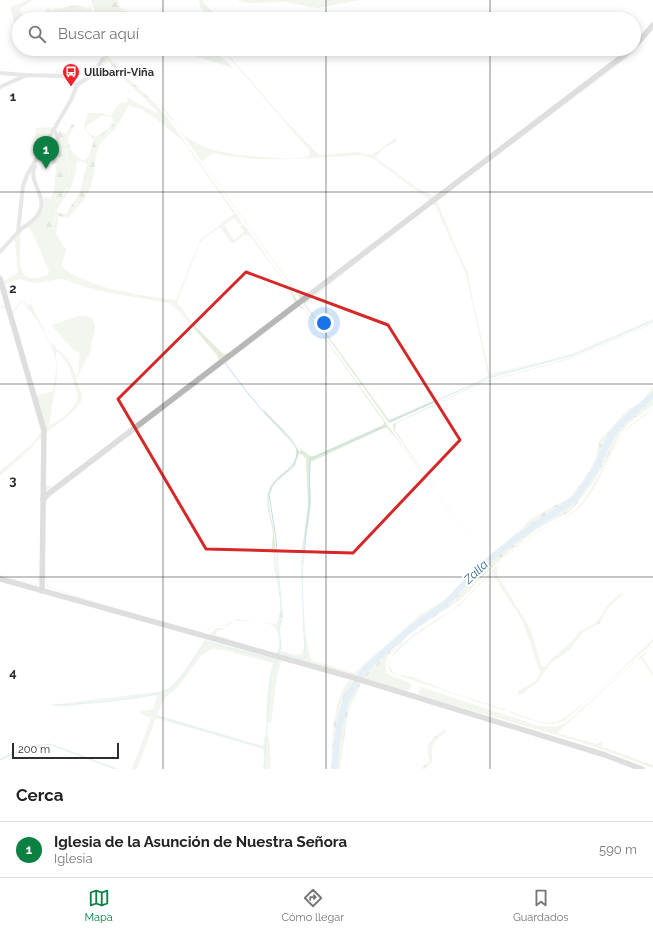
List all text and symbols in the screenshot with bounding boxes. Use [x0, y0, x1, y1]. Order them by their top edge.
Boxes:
search box [12, 12, 641, 56]
icon: search [26, 23, 48, 45]
text: Buscar aquí [58, 25, 139, 43]
bus stop icon: Ullibarri-Viña [61, 62, 81, 87]
place label: Ullibarri-Viña [84, 66, 154, 79]
text: 1 [10, 89, 17, 104]
pin: 1 [33, 136, 59, 169]
text: 2 [9, 281, 17, 296]
your location [314, 313, 334, 333]
text: 3 [9, 473, 17, 488]
water label: Zalla [460, 557, 491, 587]
text: 4 [9, 665, 17, 680]
scale bar [12, 741, 119, 760]
text: 200 m [18, 743, 50, 756]
text: Cerca [16, 785, 64, 805]
text: Iglesia de la Asunción de Nuestra Señora [54, 833, 347, 851]
text: 1 [26, 842, 32, 857]
text: 590 m [599, 842, 637, 857]
text: Iglesia [54, 851, 93, 866]
tab: Mapa [84, 887, 113, 924]
tab: Cómo llegar [282, 887, 344, 924]
tab: Guardados [513, 887, 569, 924]

